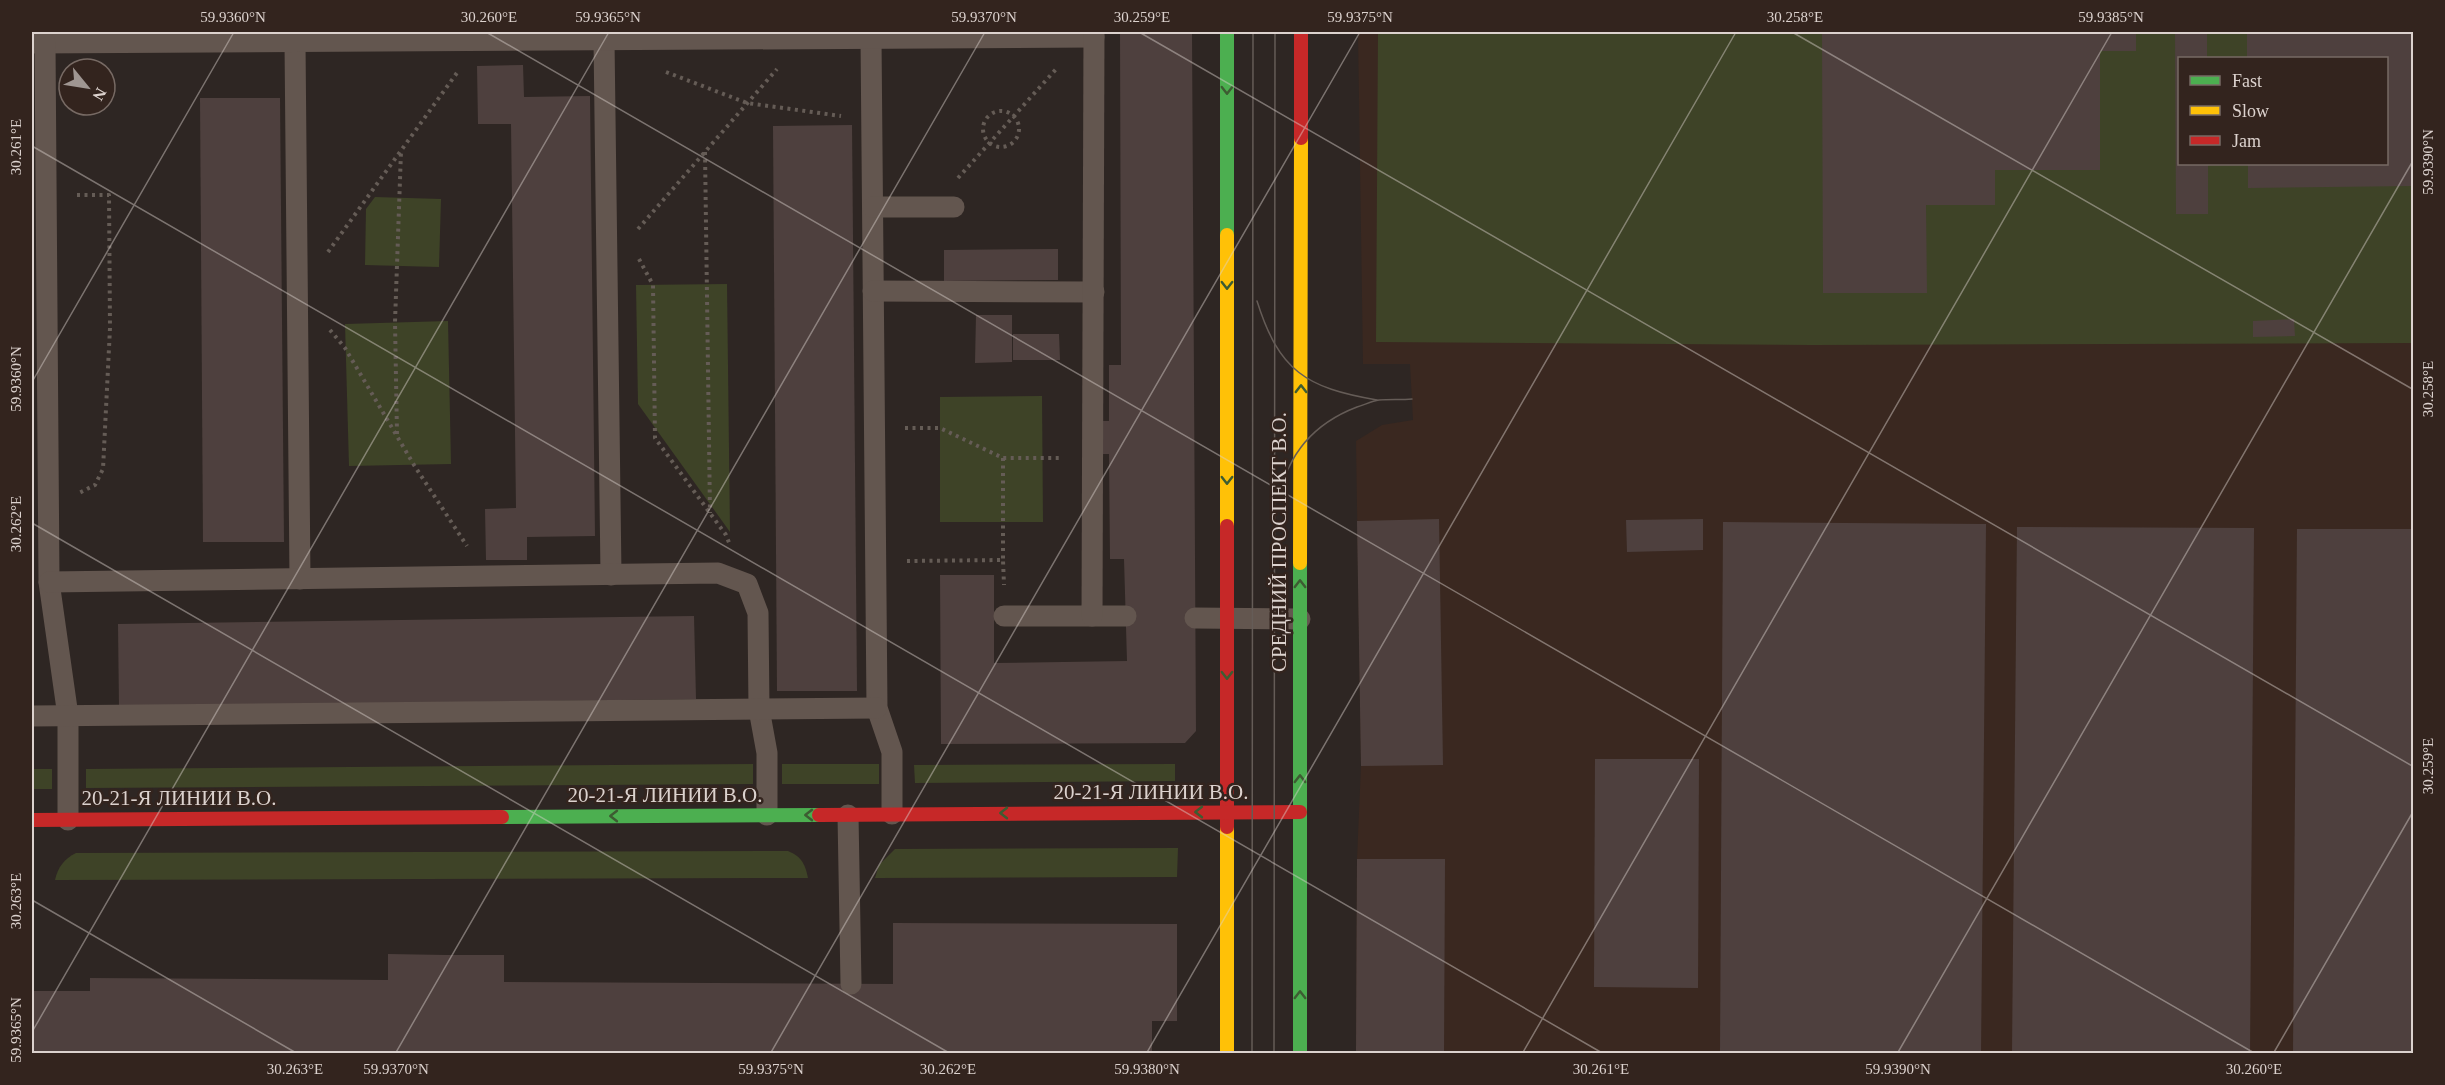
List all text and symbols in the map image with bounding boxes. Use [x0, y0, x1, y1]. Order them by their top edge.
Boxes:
text: 59.9360°N [200, 9, 266, 25]
text: 30.260°E [461, 9, 517, 25]
text: 59.9365°N [575, 9, 641, 25]
text: 59.9370°N [951, 9, 1017, 25]
text: 30.259°E [1114, 9, 1170, 25]
text: 59.9375°N [1327, 9, 1393, 25]
text: 30.258°E [1767, 9, 1823, 25]
text: 59.9385°N [2078, 9, 2144, 25]
north arrow [57, 57, 117, 117]
legend [2178, 57, 2388, 165]
text: Fast [2232, 71, 2262, 91]
text: N [89, 85, 110, 104]
one-way arrow [1221, 85, 1233, 94]
text: Slow [2232, 101, 2269, 121]
text: 30.261°E [8, 119, 24, 175]
text: 59.9390°N [2420, 129, 2436, 195]
text: Jam [2232, 131, 2261, 151]
one-way arrow [1221, 280, 1233, 289]
text: 59.9360°N [8, 346, 24, 412]
text: 30.258°E [2420, 361, 2436, 417]
one-way arrow [1295, 385, 1307, 394]
street label: СРЕДНИЙ ПРОСПЕКТ В.О. [1267, 412, 1291, 672]
one-way arrow [1221, 475, 1233, 484]
text: 30.262°E [8, 496, 24, 552]
one-way arrow [1294, 580, 1306, 589]
one-way arrow [1221, 670, 1233, 679]
text: 30.259°E [2420, 738, 2436, 794]
one-way arrow [1294, 775, 1306, 784]
street label: 20-21-Я ЛИНИИ В.О. [1053, 780, 1249, 804]
street label: 20-21-Я ЛИНИИ В.О. [567, 783, 763, 807]
street label: 20-21-Я ЛИНИИ В.О. [81, 786, 277, 810]
one-way arrow [1195, 806, 1204, 818]
one-way arrow [1000, 807, 1009, 819]
one-way arrow [805, 809, 814, 821]
one-way arrow [610, 810, 619, 822]
text: 30.263°E [8, 873, 24, 929]
one-way arrow [1294, 991, 1306, 1000]
text: 59.9365°N [8, 997, 24, 1063]
text: 30.263°E [267, 1061, 323, 1077]
text: 59.9370°N [363, 1061, 429, 1077]
text: 59.9375°N [738, 1061, 804, 1077]
text: 30.262°E [920, 1061, 976, 1077]
text: 59.9380°N [1114, 1061, 1180, 1077]
text: 30.261°E [1573, 1061, 1629, 1077]
text: 59.9390°N [1865, 1061, 1931, 1077]
text: 30.260°E [2226, 1061, 2282, 1077]

